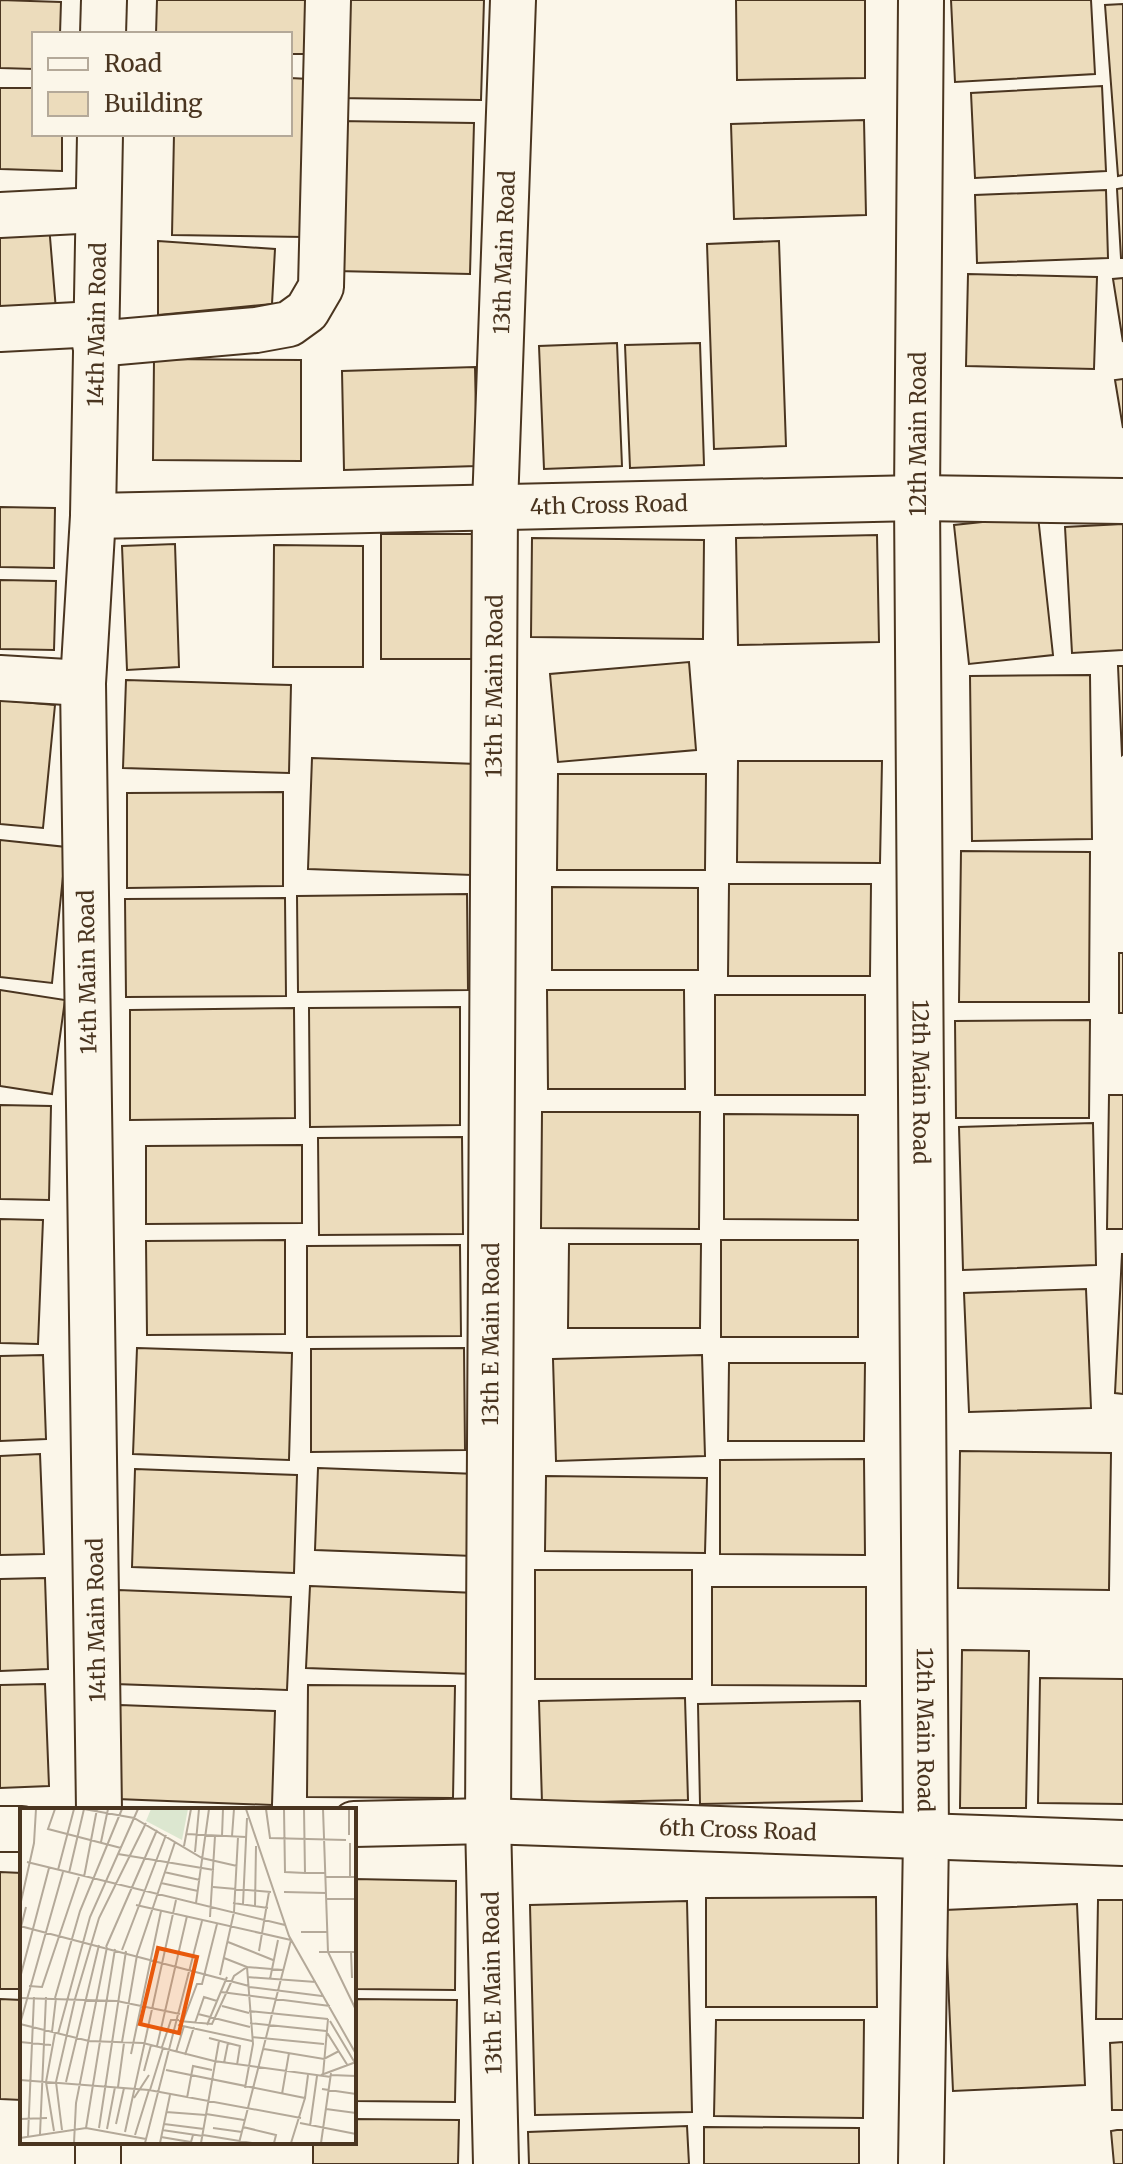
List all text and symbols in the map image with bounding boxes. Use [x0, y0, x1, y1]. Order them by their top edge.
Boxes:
legend [32, 32, 292, 136]
text: Road [104, 48, 162, 79]
text: Building [104, 88, 203, 119]
street label: 13th Main Road [487, 170, 521, 335]
street label: 14th Main Road [81, 242, 112, 407]
street label: 12th Main Road [904, 352, 932, 516]
street label: 4th Cross Road [530, 489, 688, 520]
street label: 13th E Main Road [480, 594, 509, 778]
street label: 14th Main Road [72, 890, 102, 1054]
street label: 12th Main Road [906, 999, 935, 1164]
street label: 13th E Main Road [476, 1242, 505, 1426]
street label: 14th Main Road [81, 1538, 111, 1702]
street label: 12th Main Road [911, 1647, 940, 1812]
inset map [20, 1808, 356, 2144]
street label: 6th Cross Road [658, 1813, 817, 1846]
street label: 13th E Main Road [476, 1891, 508, 2075]

